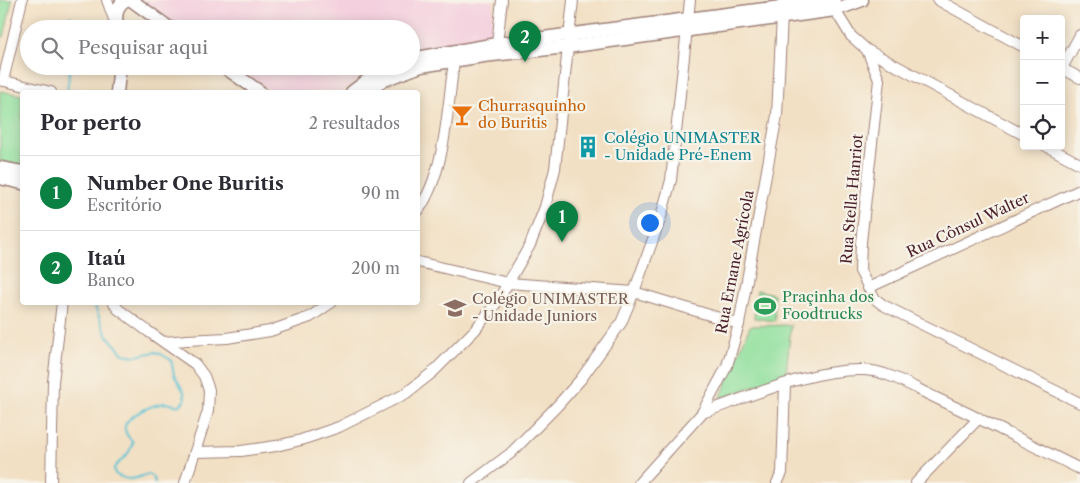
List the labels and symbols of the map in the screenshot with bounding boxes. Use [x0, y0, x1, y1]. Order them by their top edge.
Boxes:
pin: 2 [509, 21, 541, 62]
place label: Churrasquinho do Buritis [478, 96, 586, 132]
bar icon: Churrasquinho do Buritis [449, 102, 475, 128]
place label: Colégio UNIMASTER - Unidade Pré-Enem [604, 128, 762, 164]
street label: Rua Stella Hanriot [836, 132, 867, 265]
building icon: Colégio UNIMASTER - Unidade Pré-Enem [575, 134, 601, 160]
street label: Rua Cônsul Walter [903, 187, 1033, 261]
street label: Rua Ernane Agrícola [711, 188, 758, 336]
pin: 1 [546, 201, 578, 242]
your location [637, 210, 663, 236]
place label: Praçinha dos Foodtrucks [782, 287, 874, 323]
place label: Colégio UNIMASTER - Unidade Juniors [472, 289, 630, 325]
sports icon: Praçinha dos Foodtrucks [752, 293, 778, 319]
school or university icon: Colégio UNIMASTER - Unidade Juniors [442, 295, 468, 321]

